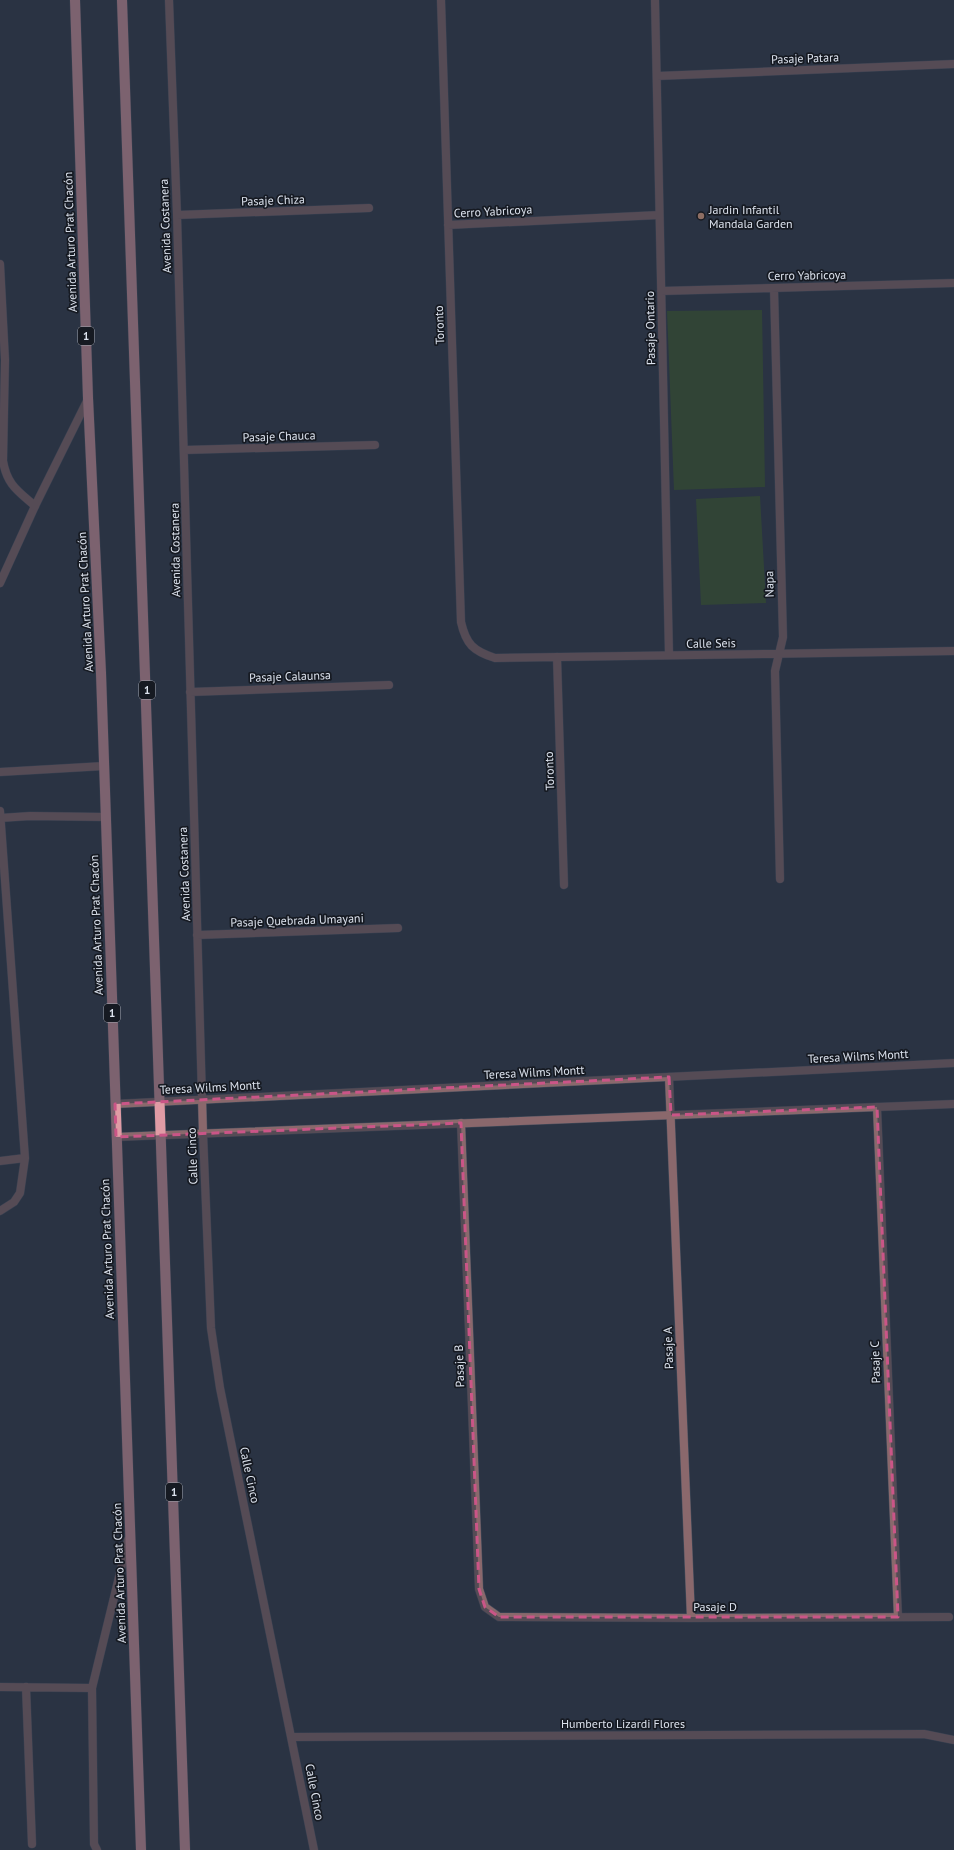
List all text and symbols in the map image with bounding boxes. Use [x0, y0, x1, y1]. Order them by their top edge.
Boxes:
street label: Pasaje Patara [771, 49, 839, 67]
street label: Avenida Arturo Prat Chacón [60, 172, 80, 312]
street label: Avenida Costanera [156, 179, 174, 273]
street label: Pasaje Chiza [241, 191, 305, 209]
street label: Cerro Yabricoya [453, 201, 533, 221]
place label: Jardin Infantil Mandala Garden [708, 202, 793, 231]
marker: Jardin Infantil Mandala Garden [696, 211, 706, 221]
street label: Cerro Yabricoya [768, 267, 846, 283]
street label: Pasaje Ontario [642, 291, 658, 365]
street label: Toronto [431, 305, 447, 345]
road number: 1 [78, 327, 94, 345]
street label: Pasaje Chauca [242, 427, 316, 445]
street label: Avenida Costanera [167, 503, 183, 597]
street label: Avenida Arturo Prat Chacón [74, 532, 96, 672]
street label: Napa [761, 571, 777, 597]
street label: Calle Seis [686, 635, 736, 651]
street label: Pasaje Calaunsa [249, 667, 331, 685]
road number: 1 [139, 681, 155, 699]
street label: Toronto [541, 751, 557, 791]
street label: Avenida Costanera [175, 827, 193, 921]
street label: Avenida Arturo Prat Chacón [86, 855, 106, 995]
street label: Pasaje Quebrada Umayani [230, 910, 364, 930]
road number: 1 [104, 1004, 120, 1022]
street label: Teresa Wilms Montt [807, 1046, 909, 1066]
street label: Teresa Wilms Montt [483, 1062, 585, 1082]
street label: Teresa Wilms Montt [159, 1077, 261, 1097]
street label: Calle Cinco [184, 1127, 200, 1185]
street label: Avenida Arturo Prat Chacón [97, 1179, 117, 1319]
street label: Pasaje A [660, 1327, 676, 1369]
street label: Pasaje C [867, 1340, 883, 1384]
street label: Pasaje B [451, 1344, 467, 1388]
street label: Calle Cinco [237, 1446, 263, 1504]
road number: 1 [166, 1483, 182, 1501]
street label: Avenida Arturo Prat Chacón [109, 1503, 129, 1643]
street label: Pasaje D [693, 1599, 737, 1614]
street label: Humberto Lizardi Flores [561, 1716, 685, 1731]
street label: Calle Cinco [302, 1763, 328, 1821]

